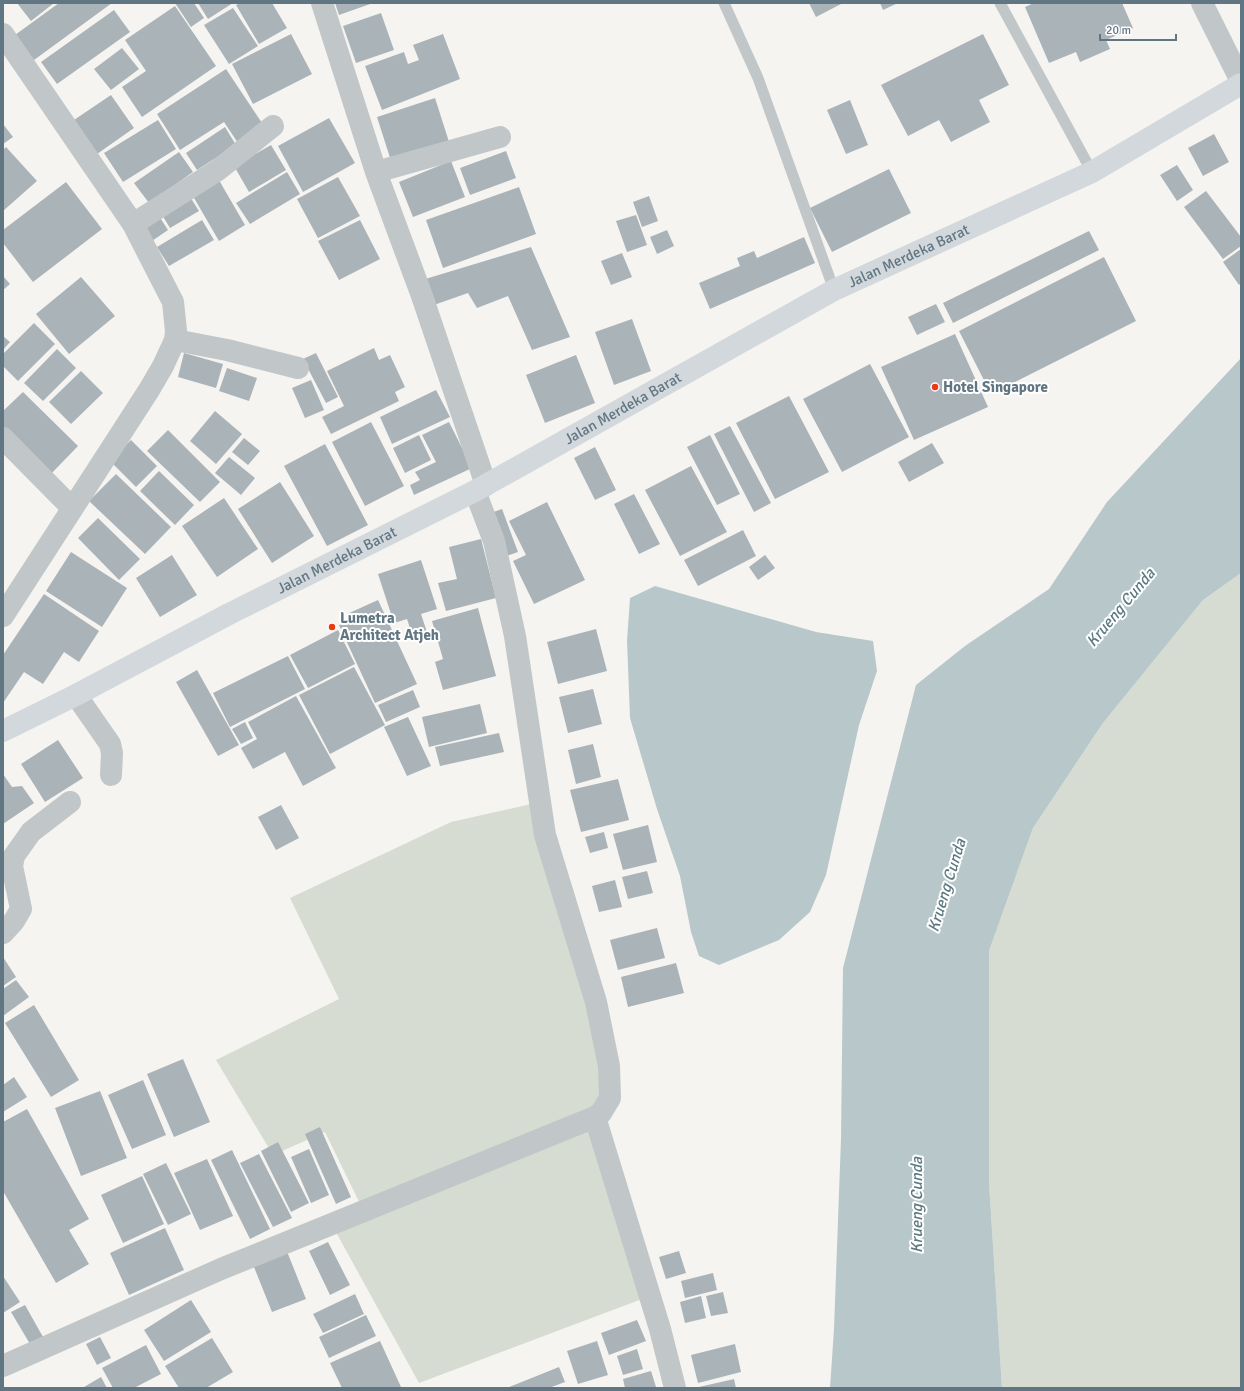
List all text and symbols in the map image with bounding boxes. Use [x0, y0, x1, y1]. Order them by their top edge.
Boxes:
scale bar [1100, 16, 1176, 42]
text: 20 m [1106, 23, 1131, 38]
street label: Jalan Merdeka Barat [845, 220, 972, 291]
street label: Jalan Merdeka Barat [561, 368, 685, 448]
place label: Hotel Singapore [943, 378, 1048, 396]
marker: Hotel Singapore [930, 382, 940, 392]
street label: Jalan Merdeka Barat [274, 523, 399, 598]
water label: Krueng Cunda [1082, 564, 1160, 651]
place label: Lumetra Architect Atjeh [340, 609, 439, 644]
marker: Lumetra Architect Atjeh [327, 622, 337, 632]
water label: Krueng Cunda [923, 835, 971, 934]
water label: Krueng Cunda [907, 1156, 927, 1253]

